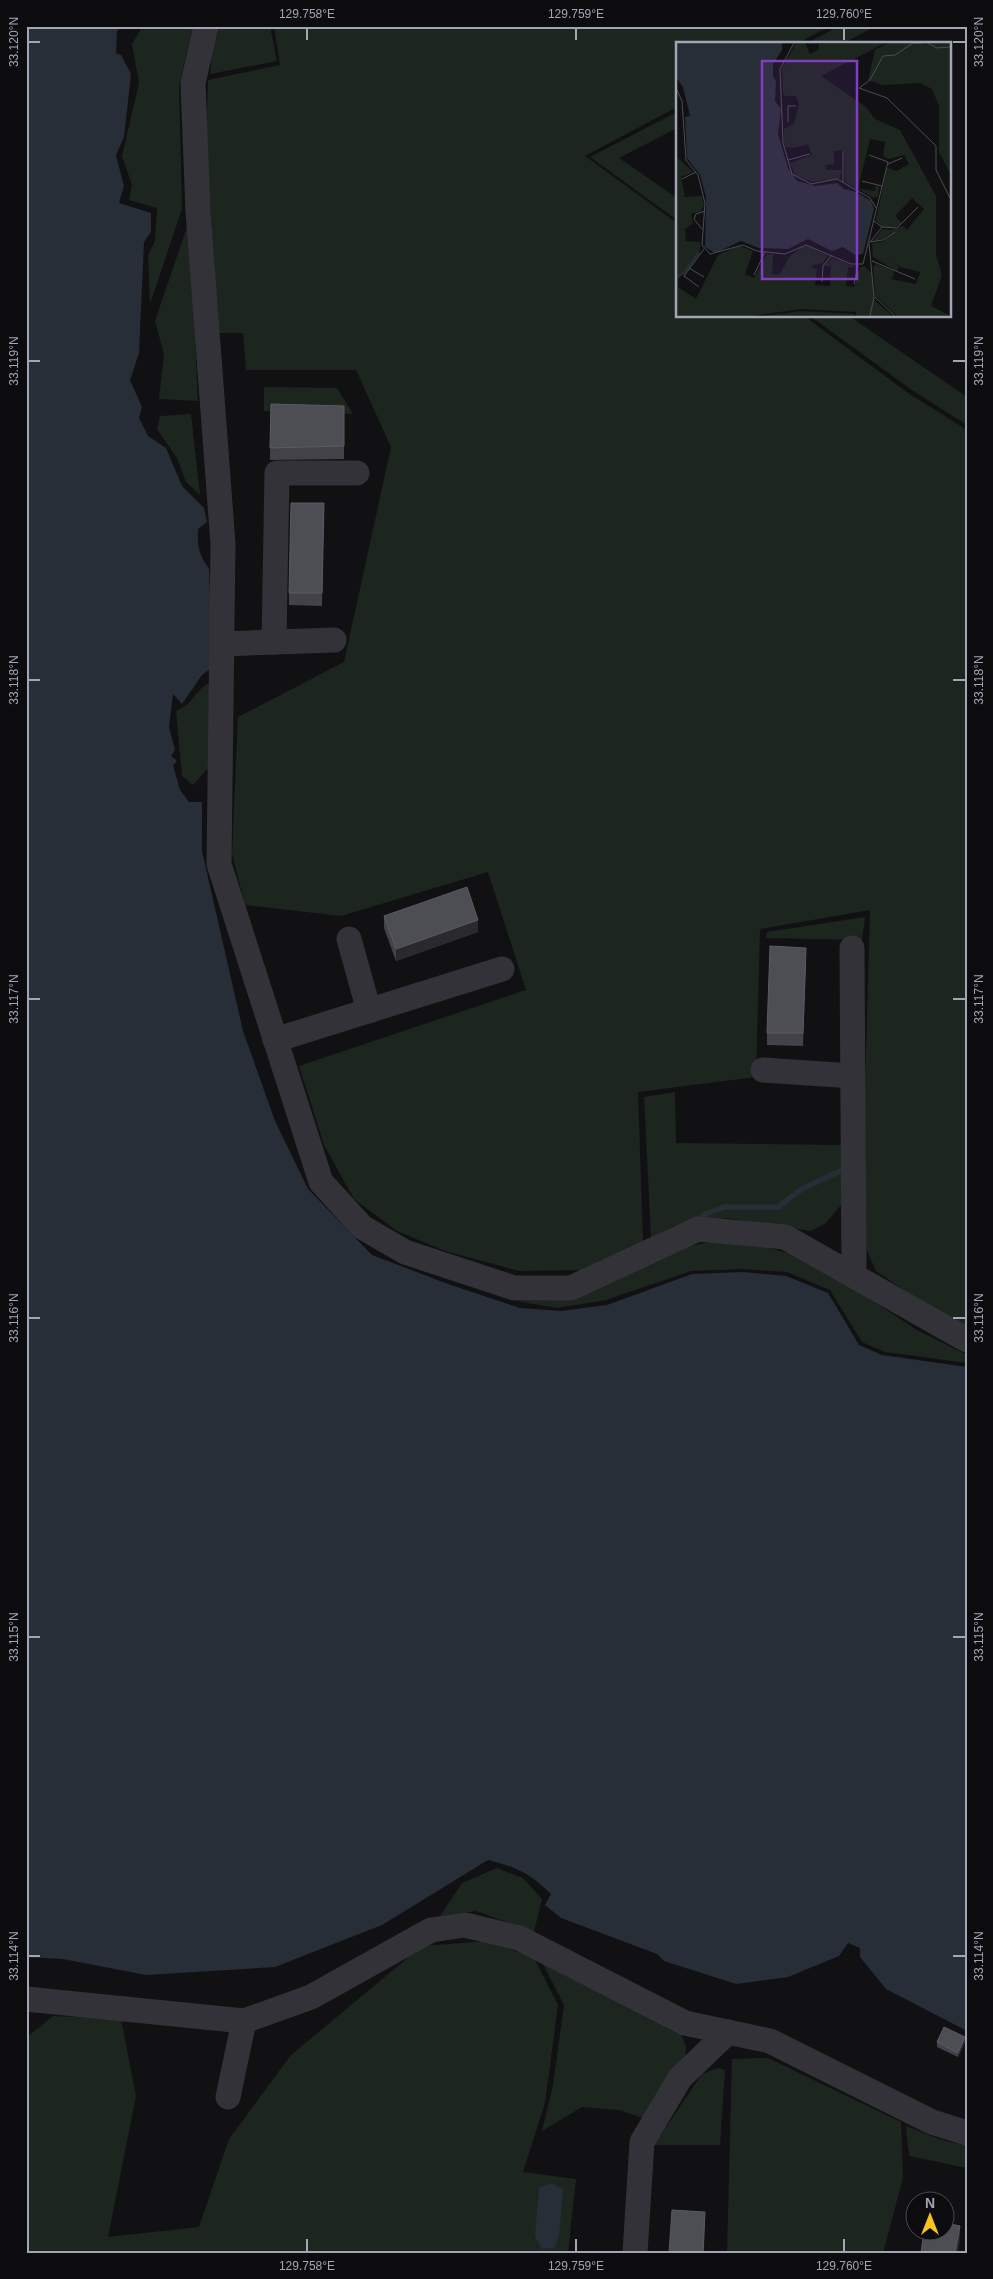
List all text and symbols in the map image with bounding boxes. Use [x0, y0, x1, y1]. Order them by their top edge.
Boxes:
text: 129.758°E [279, 7, 335, 21]
text: 129.759°E [548, 7, 604, 21]
text: 129.760°E [816, 7, 872, 21]
text: 33.120°N [7, 17, 21, 67]
text: 33.120°N [972, 17, 986, 67]
inset map [676, 42, 950, 318]
text: 33.119°N [7, 336, 21, 386]
text: 33.119°N [972, 336, 986, 386]
text: 33.118°N [7, 655, 21, 705]
text: 33.118°N [972, 655, 986, 705]
text: 33.117°N [7, 974, 21, 1024]
text: 33.117°N [972, 974, 986, 1024]
text: 33.116°N [7, 1293, 21, 1343]
text: 33.116°N [972, 1293, 986, 1343]
text: 33.115°N [7, 1612, 21, 1662]
text: 33.115°N [972, 1612, 986, 1662]
text: 33.114°N [7, 1931, 21, 1981]
text: 33.114°N [972, 1931, 986, 1981]
north arrow [906, 2192, 956, 2242]
text: N [925, 2195, 935, 2211]
text: 129.758°E [279, 2259, 335, 2273]
text: 129.759°E [548, 2259, 604, 2273]
text: 129.760°E [816, 2259, 872, 2273]

